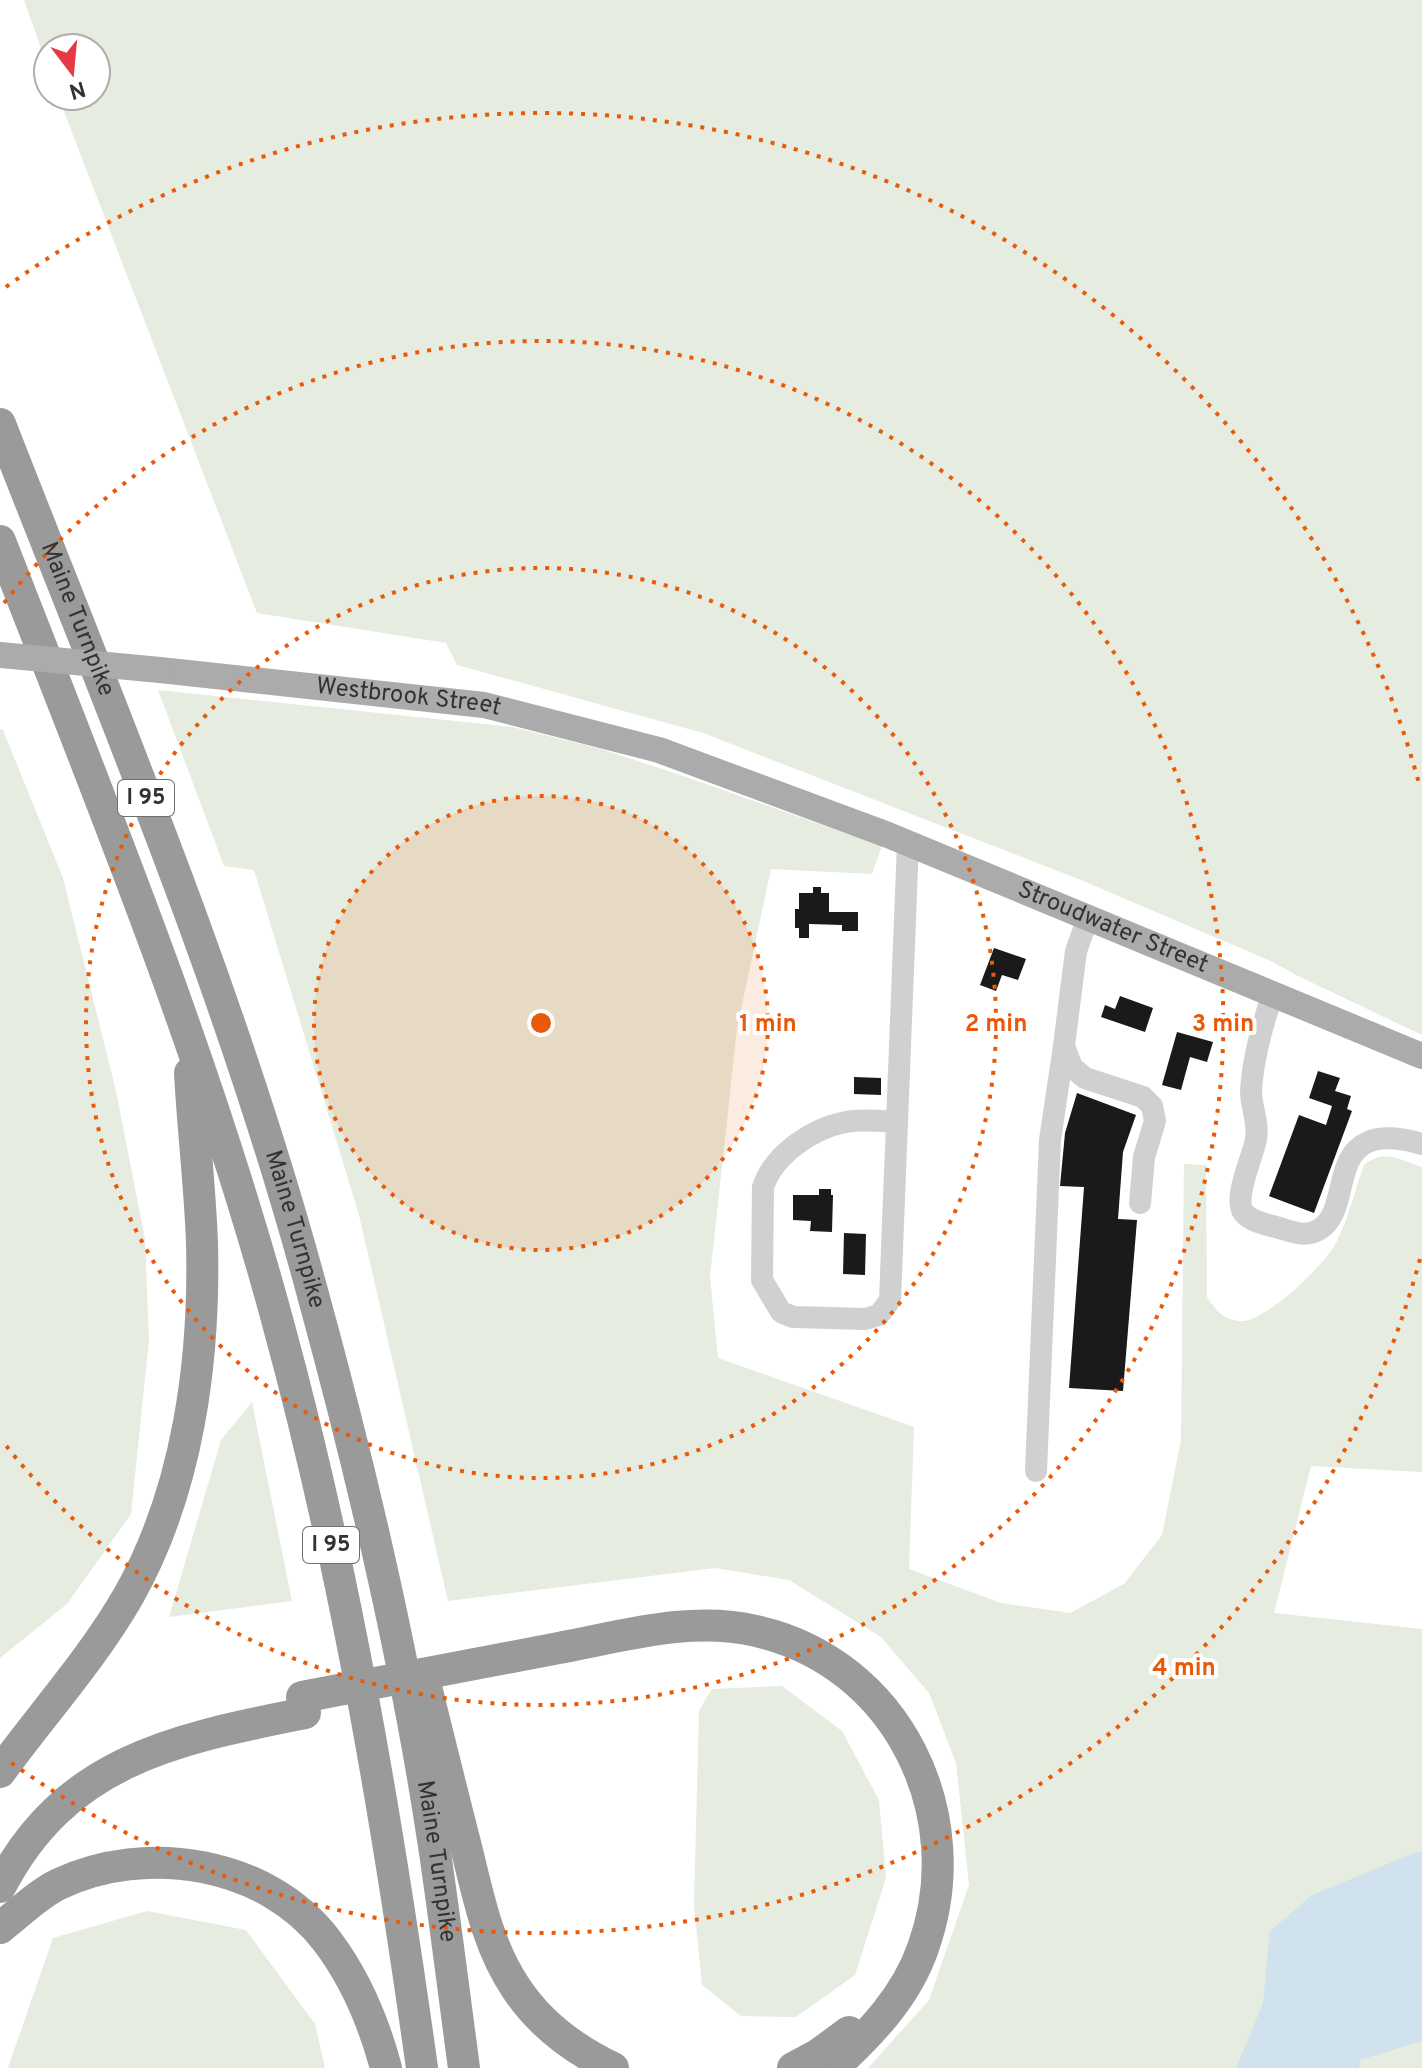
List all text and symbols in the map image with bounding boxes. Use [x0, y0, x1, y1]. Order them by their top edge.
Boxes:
north arrow [32, 32, 112, 112]
text: N [66, 74, 88, 104]
street label: Maine Turnpike [33, 538, 121, 701]
street label: Westbrook Street [315, 672, 504, 724]
road number: I 95 [118, 780, 174, 816]
street label: Stroudwater Street [1013, 875, 1212, 981]
centre of rings [527, 1009, 555, 1037]
text: 1 min [739, 1010, 797, 1040]
text: 2 min [965, 1010, 1027, 1040]
text: 3 min [1192, 1010, 1254, 1040]
street label: Maine Turnpike [257, 1147, 331, 1312]
road number: I 95 [303, 1527, 359, 1563]
text: 4 min [1152, 1654, 1216, 1684]
street label: Maine Turnpike [409, 1778, 462, 1944]

